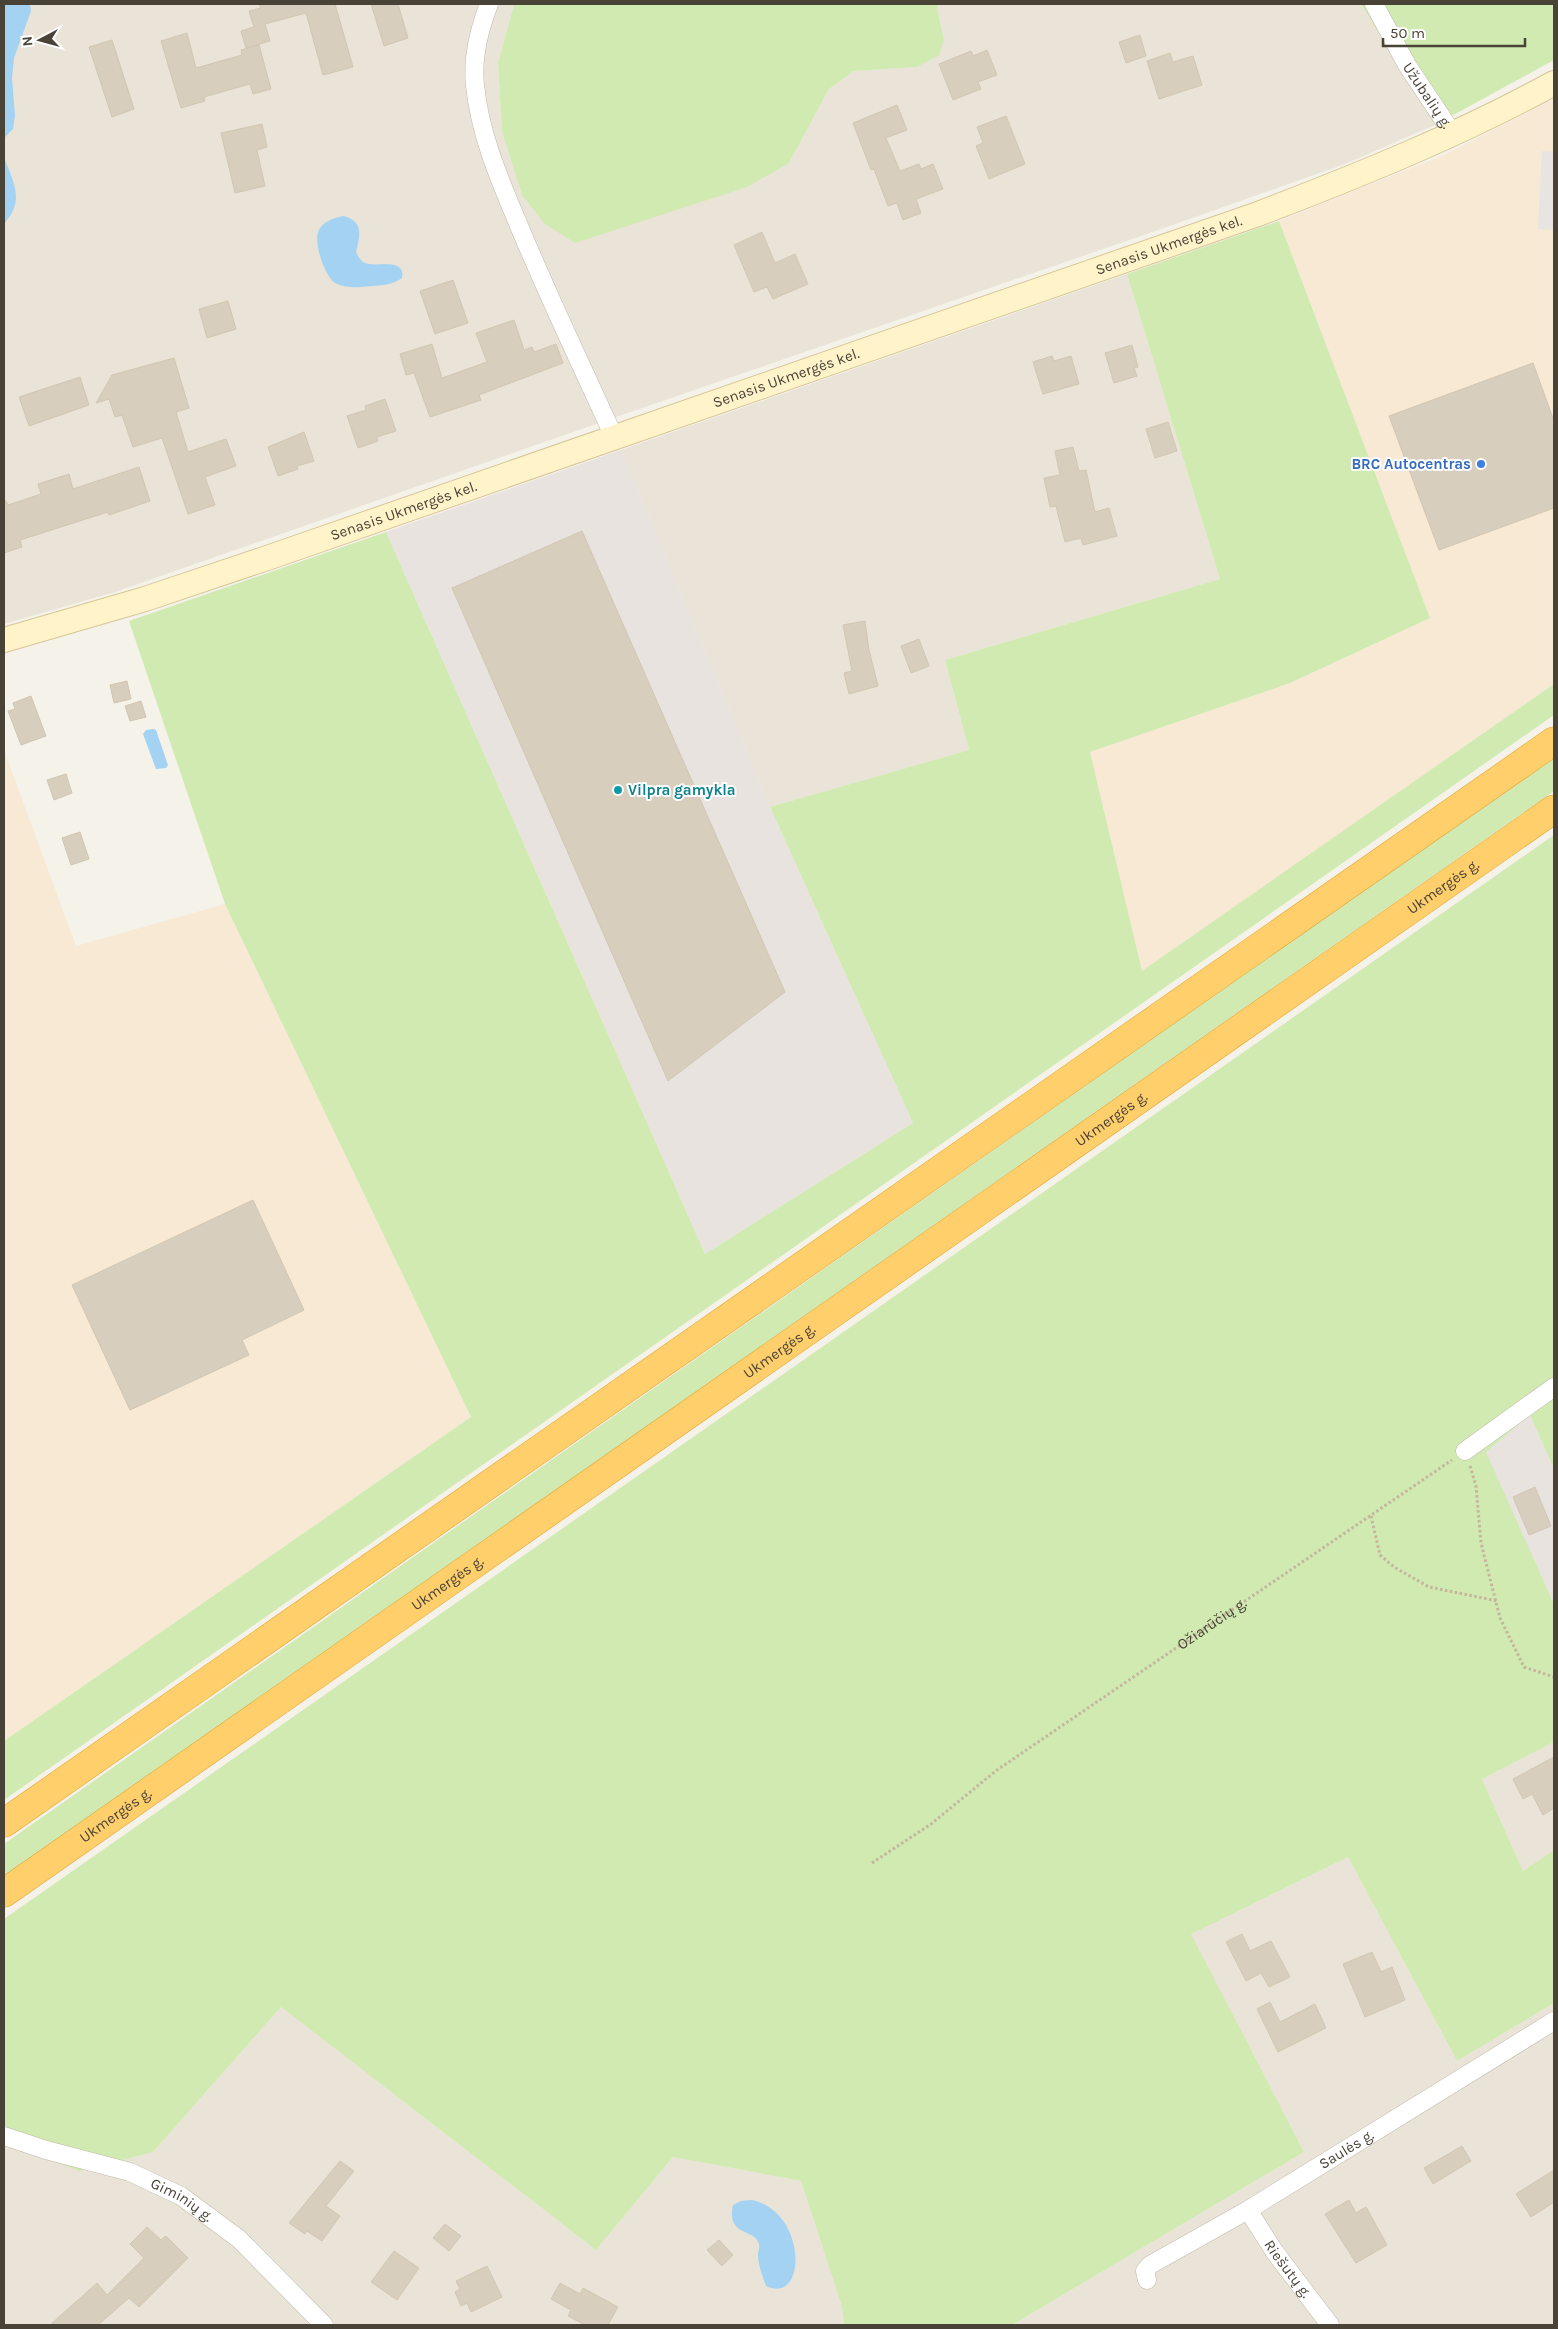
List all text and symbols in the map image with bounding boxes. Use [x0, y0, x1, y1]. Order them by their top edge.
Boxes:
north arrow [15, 15, 65, 65]
scale bar [1383, 15, 1526, 47]
text: 50 m [1390, 24, 1425, 42]
text: N [19, 35, 37, 47]
street label: Užubalių g. [1399, 59, 1456, 132]
street label: Senasis Ukmergės kel. [1093, 211, 1245, 279]
street label: Senasis Ukmergės kel. [710, 344, 862, 412]
place label: BRC Autocentras [1351, 455, 1471, 473]
marker: BRC Autocentras [1475, 458, 1487, 470]
street label: Senasis Ukmergės kel. [328, 477, 479, 544]
place label: Vilpra gamykla [628, 781, 736, 799]
marker: Vilpra gamykla [612, 784, 624, 796]
street label: Ukmergės g. [1403, 855, 1483, 918]
street label: Ukmergės g. [1072, 1087, 1151, 1150]
street label: Ukmergės g. [740, 1319, 819, 1382]
street label: Ukmergės g. [408, 1551, 487, 1614]
street label: Ožiarūčių g. [1174, 1593, 1250, 1654]
street label: Ukmergės g. [76, 1783, 155, 1846]
street label: Saulės g. [1316, 2125, 1377, 2173]
street label: Giminių g. [148, 2174, 217, 2226]
street label: Riešutų g. [1260, 2237, 1315, 2302]

